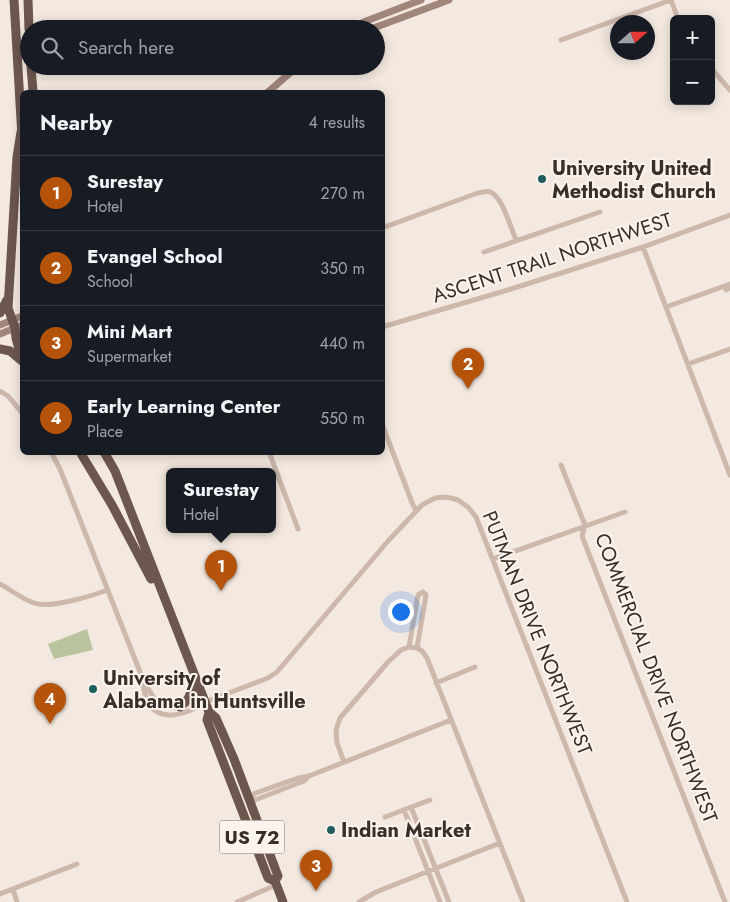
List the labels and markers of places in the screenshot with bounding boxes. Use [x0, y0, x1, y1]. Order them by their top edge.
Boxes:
place label: University United Methodist Church [552, 154, 716, 206]
marker: University United Methodist Church [536, 173, 548, 185]
pin: 2 [452, 348, 484, 389]
pin: 1 [205, 550, 237, 591]
place label: University of Alabama in Huntsville [102, 664, 306, 716]
pin: 4 [34, 683, 66, 724]
marker: University of Alabama in Huntsville [87, 683, 99, 695]
place label: Indian Market [341, 816, 472, 845]
marker: Indian Market [325, 824, 337, 836]
pin: 3 [300, 850, 332, 891]

